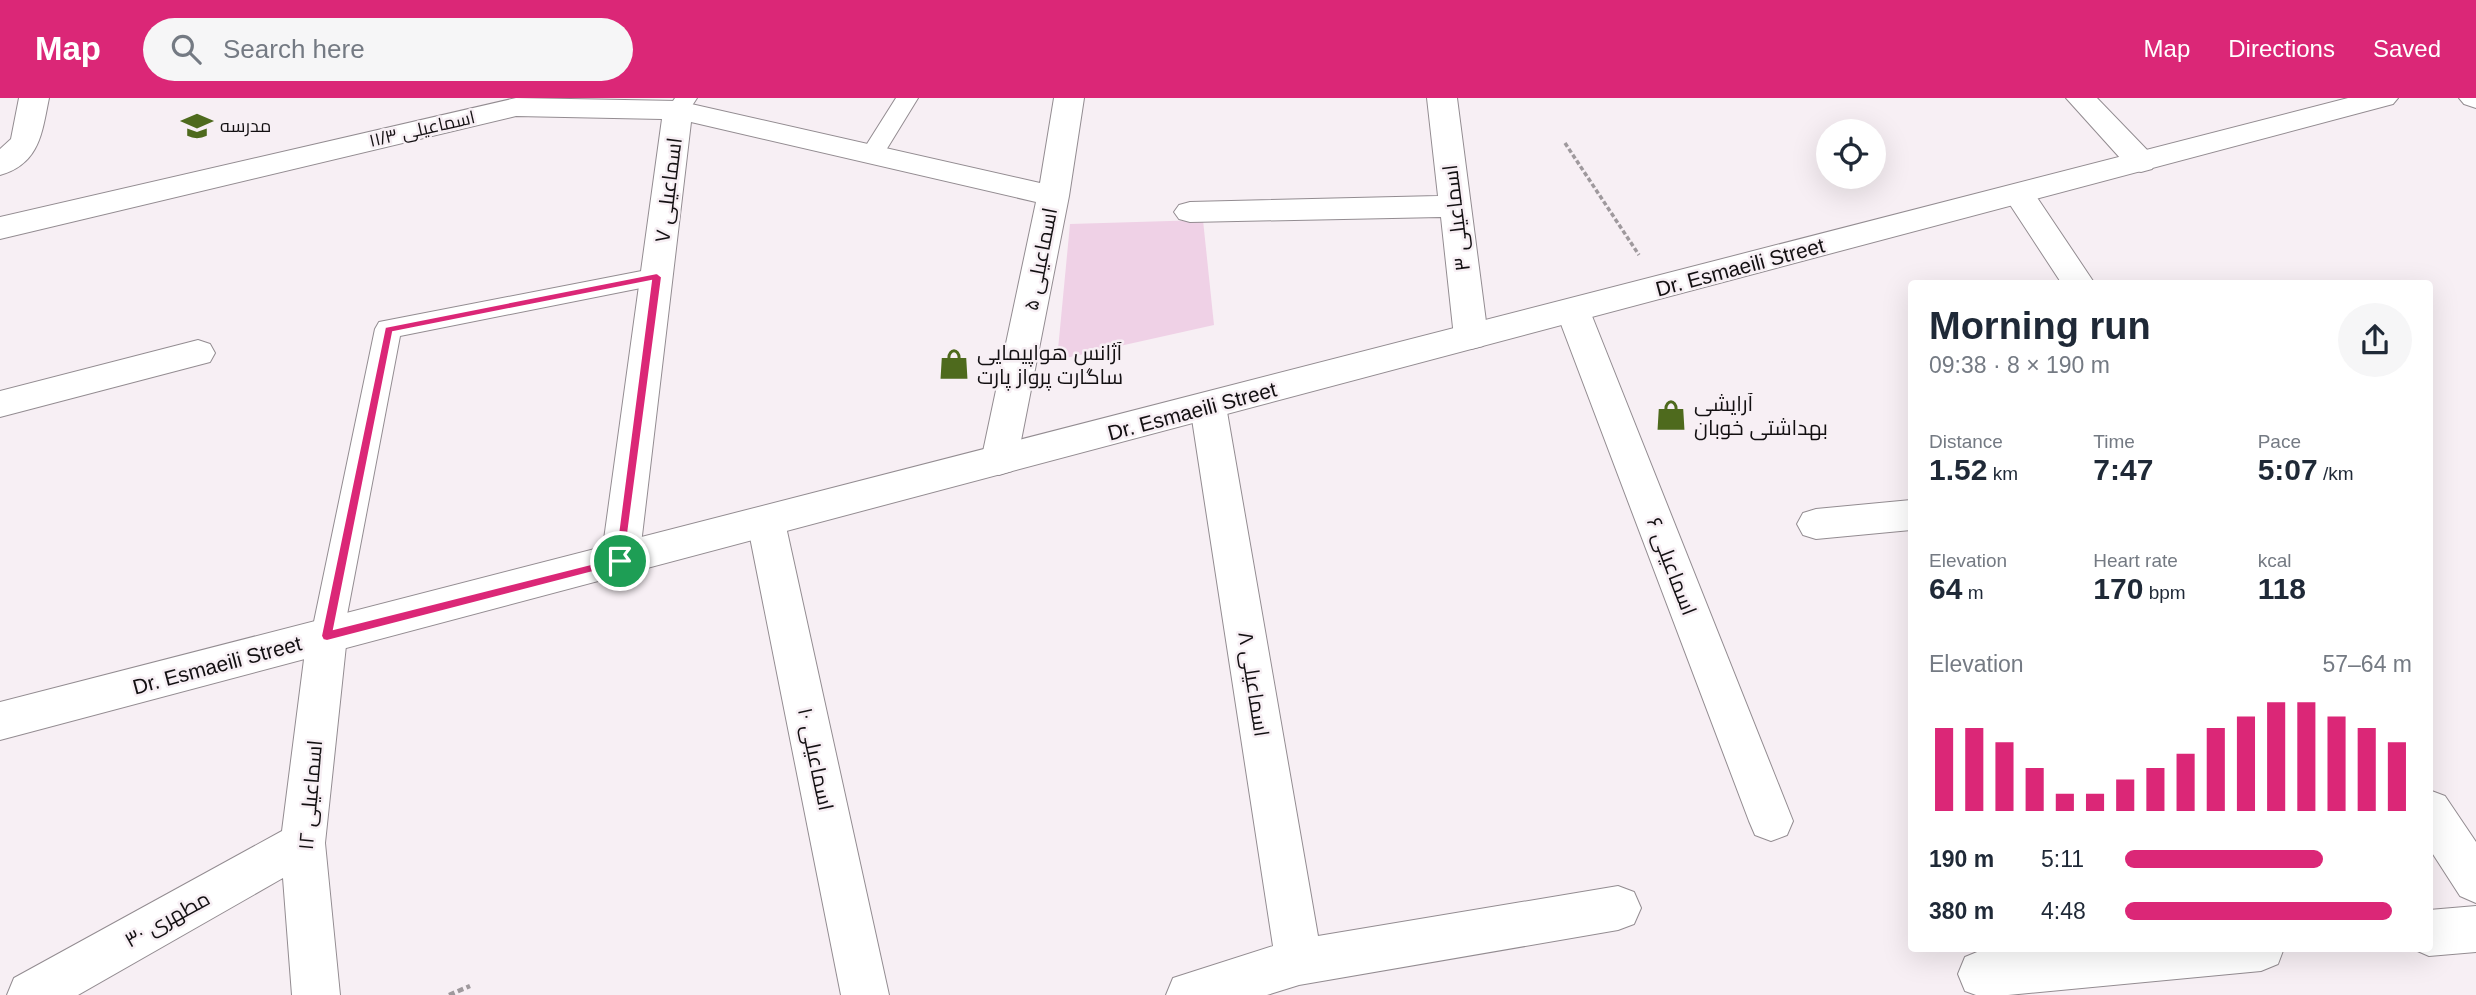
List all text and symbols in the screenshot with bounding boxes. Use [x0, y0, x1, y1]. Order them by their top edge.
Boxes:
search box [143, 18, 633, 81]
text: Map [35, 30, 101, 67]
icon: search [167, 30, 205, 68]
text: Search here [223, 34, 365, 64]
text: Map [2144, 35, 2190, 62]
text: Directions [2228, 35, 2335, 62]
text: Saved [2373, 35, 2441, 62]
street label: اسماعیلی ۱۱/۳ [367, 107, 477, 152]
school or university icon: مدرسه [180, 109, 214, 143]
place label: مدرسه [220, 116, 271, 137]
map controls [1816, 119, 1886, 189]
button: locate [1816, 119, 1886, 189]
street label: اسماعیلی ۷ [650, 136, 688, 244]
street label: اسماعیلی ۳ [1438, 163, 1476, 273]
street label: اسماعیلی ۵ [1019, 206, 1063, 313]
street label: Dr. Esmaeili Street [1653, 233, 1827, 301]
button: share [2338, 303, 2412, 377]
text: Morning run [1929, 305, 2151, 347]
place label: آژانس هواپیمایی ساگارت پرواز پارت [977, 341, 1123, 391]
shop icon: آژانس هواپیمایی ساگارت پرواز پارت [937, 347, 971, 381]
text: 09:38 · 8 × 190 m [1929, 352, 2110, 378]
street label: Dr. Esmaeili Street [1105, 377, 1279, 445]
place label: آرایشی بهداشتی خوبان [1694, 392, 1828, 441]
shop icon: آرایشی بهداشتی خوبان [1654, 398, 1688, 432]
text: Distance [1929, 431, 2003, 452]
text: Time [2093, 431, 2135, 452]
text: Pace [2258, 431, 2301, 452]
text: 1.52 [1929, 453, 1987, 486]
text: 7:47 [2093, 453, 2153, 486]
text: 5:07 [2258, 453, 2318, 486]
text: km [1987, 463, 2018, 484]
text: /km [2318, 463, 2354, 484]
street label: اسماعیلی ۶ [1641, 514, 1701, 619]
pin [590, 531, 650, 591]
icon: arrive [601, 542, 639, 580]
text: Elevation [1929, 550, 2007, 571]
text: Heart rate [2093, 550, 2178, 571]
text: kcal [2258, 550, 2291, 571]
text: 64 [1929, 572, 1962, 605]
text: 170 [2093, 572, 2143, 605]
text: 118 [2258, 572, 2306, 605]
text: m [1962, 582, 1983, 603]
text: bpm [2143, 582, 2186, 603]
street label: اسماعیلی ۸ [1232, 630, 1274, 738]
street label: Dr. Esmaeili Street [130, 631, 304, 699]
text: Elevation [1929, 651, 2024, 677]
text: 57–64 m [2322, 651, 2412, 677]
street label: اسماعیلی ۱۰ [792, 705, 838, 813]
street label: اسماعیلی ۱۲ [294, 739, 328, 851]
text: 190 m [1929, 846, 1994, 872]
text: 5:11 [2041, 846, 2084, 872]
street label: مطهری ۳۰ [121, 886, 214, 953]
text: 380 m [1929, 898, 1994, 924]
text: 4:48 [2041, 898, 2086, 924]

